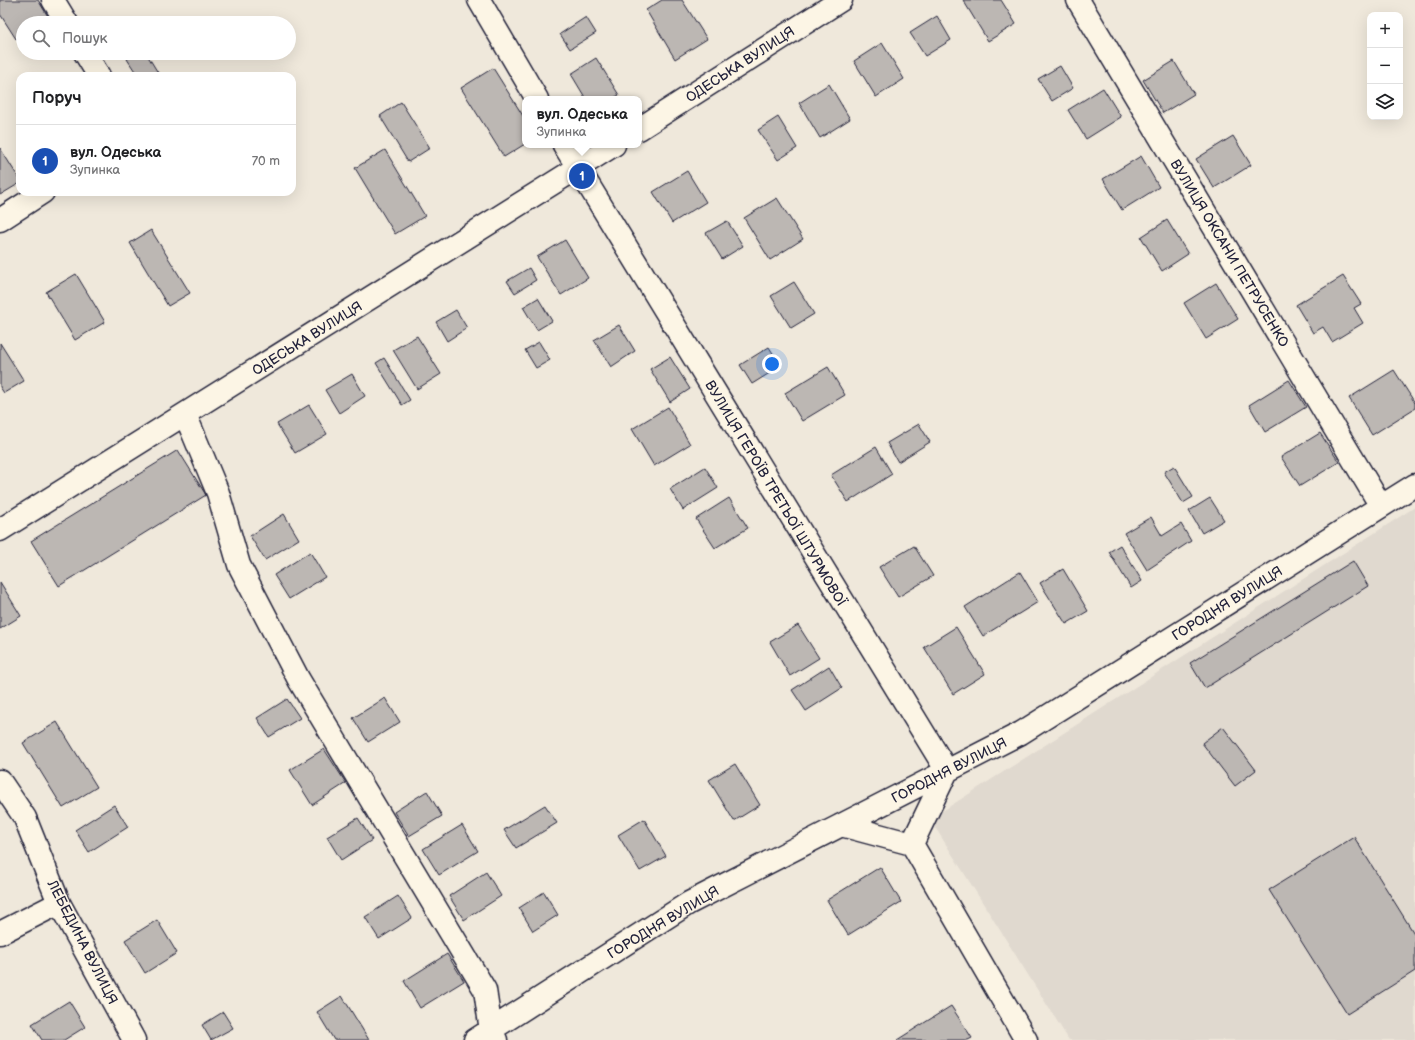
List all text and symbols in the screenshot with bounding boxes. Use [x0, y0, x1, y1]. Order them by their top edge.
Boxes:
map controls [1367, 12, 1403, 120]
button: + [1367, 12, 1403, 48]
search box [16, 16, 296, 60]
street label: ОДЕСЬКА ВУЛИЦЯ [683, 23, 798, 106]
icon: search [30, 27, 52, 49]
text: Пошук [62, 29, 108, 48]
button: − [1367, 48, 1403, 84]
button: layers [1367, 84, 1403, 120]
text: Поруч [32, 88, 82, 108]
popup [522, 96, 642, 148]
text: вул. Одеська [536, 105, 628, 124]
text: Зупинка [536, 124, 587, 140]
text: вул. Одеська [70, 143, 161, 162]
text: 1 [42, 153, 48, 169]
text: 70 m [252, 153, 280, 169]
street label: ВУЛИЦЯ ОКСАНИ ПЕТРУСЕНКО [1167, 156, 1293, 350]
pin: 1 [569, 161, 595, 191]
text: Зупинка [70, 162, 120, 178]
street label: ОДЕСЬКА ВУЛИЦЯ [249, 298, 365, 379]
your location [762, 354, 782, 374]
street label: ВУЛИЦЯ ГЕРОЇВ ТРЕТЬОЇ ШТУРМОВОЇ [701, 377, 850, 610]
street label: ГОРОДНЯ ВУЛИЦЯ [1169, 562, 1286, 644]
street label: ГОРОДНЯ ВУЛИЦЯ [889, 734, 1010, 807]
street label: ЛЕБЕДИНА ВУЛИЦЯ [43, 876, 121, 1007]
street label: ГОРОДНЯ ВУЛИЦЯ [604, 882, 722, 962]

